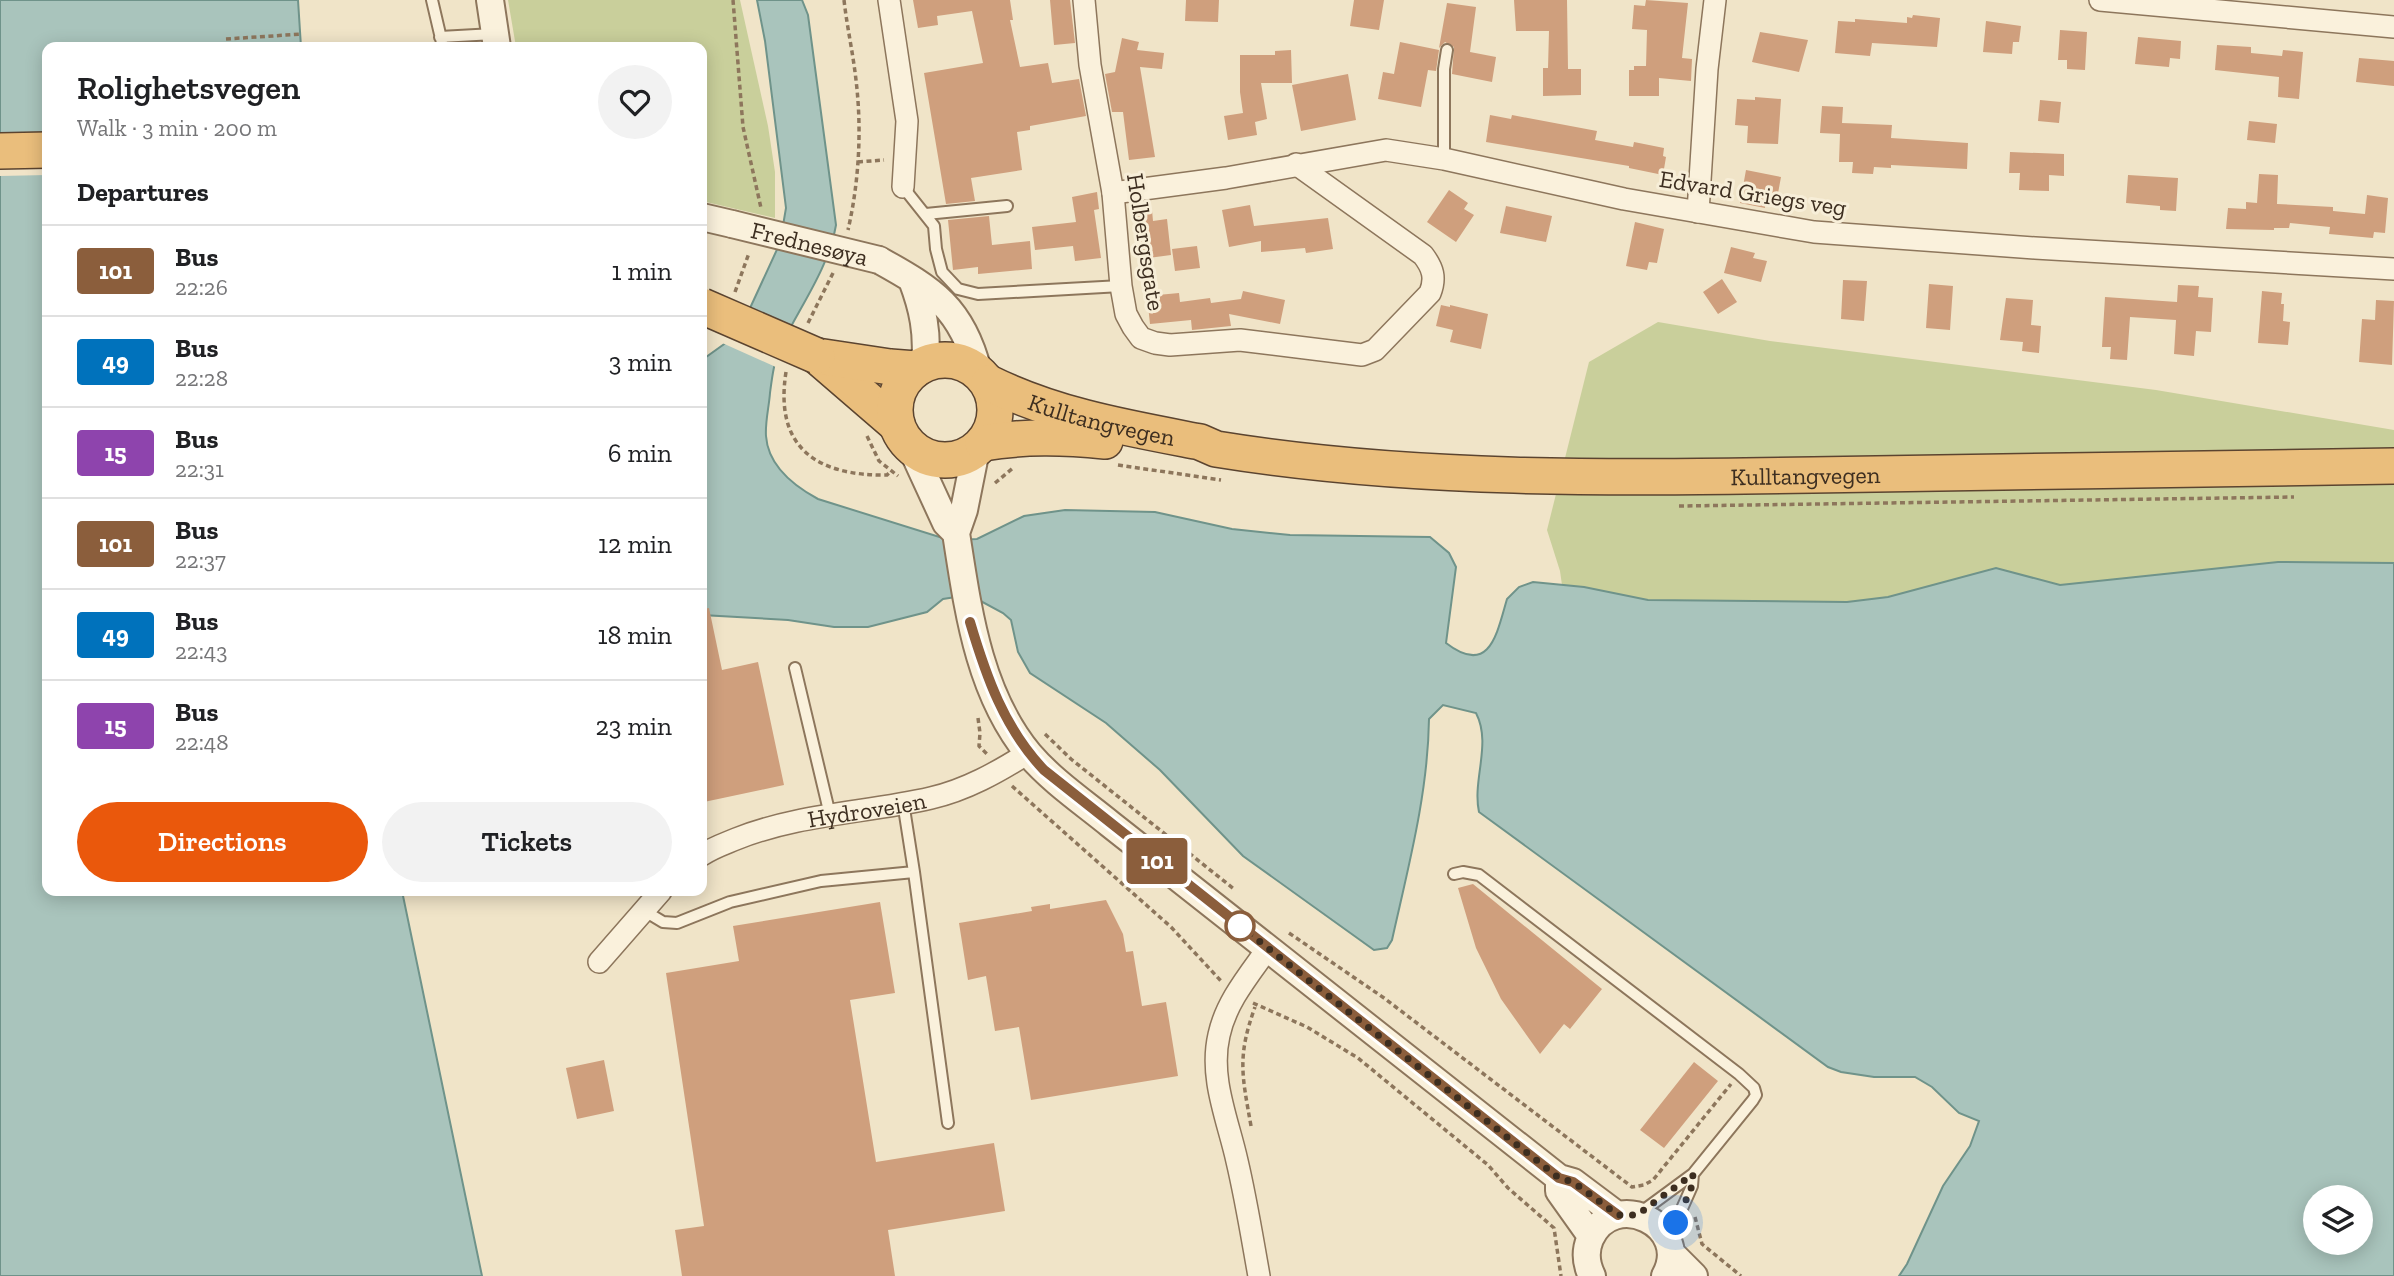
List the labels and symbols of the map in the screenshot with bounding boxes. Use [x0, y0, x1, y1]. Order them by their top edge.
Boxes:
street label: Edvard Griegs veg [1657, 164, 1849, 222]
street label: Holbergsgate [1121, 171, 1171, 313]
street label: Frednesøya [748, 215, 872, 271]
street label: Kulltangvegen [1024, 387, 1178, 451]
street label: Kulltangvegen [1730, 459, 1881, 491]
street label: Hydroveien [805, 785, 929, 833]
line badge: 101 [1117, 838, 1197, 884]
unlabelled marker [1225, 911, 1255, 941]
your location [1658, 1205, 1693, 1240]

